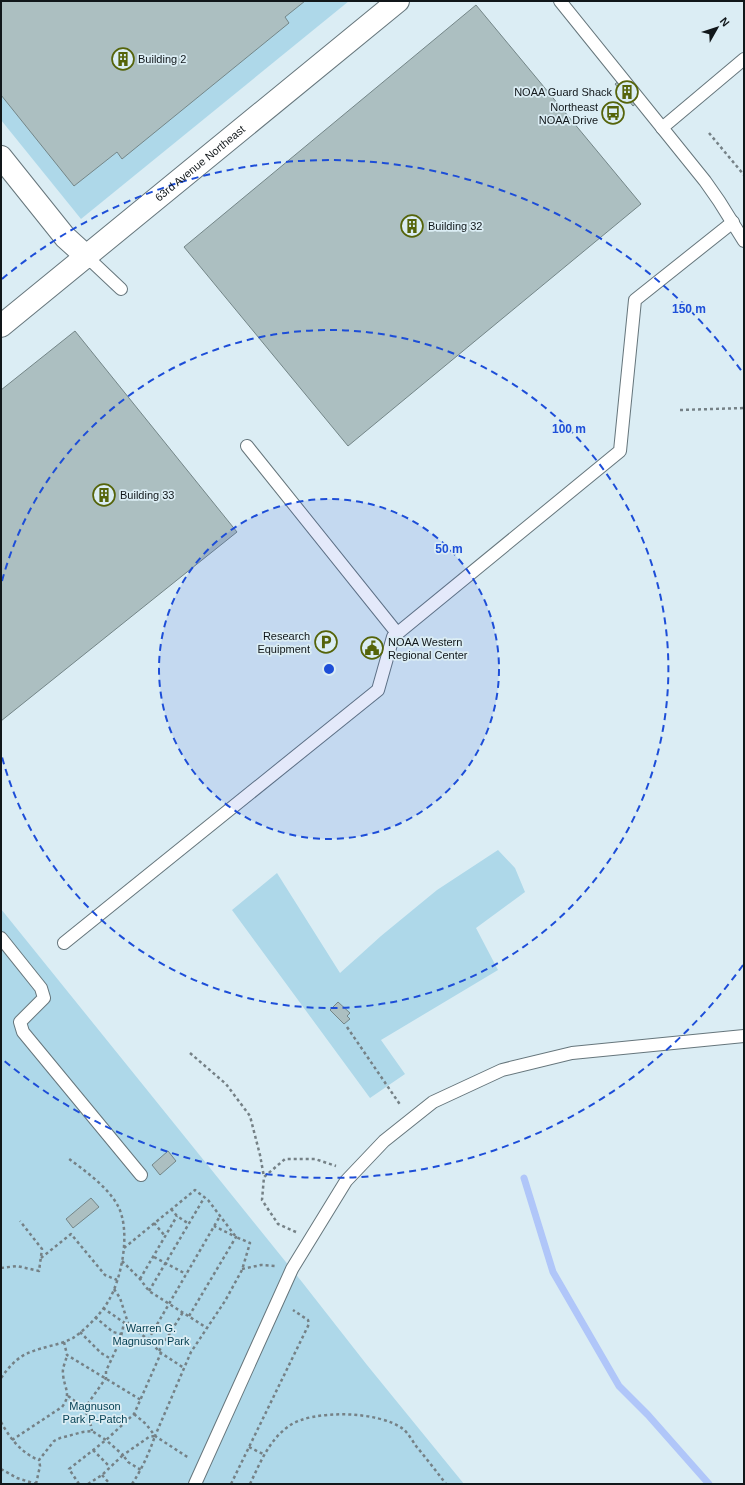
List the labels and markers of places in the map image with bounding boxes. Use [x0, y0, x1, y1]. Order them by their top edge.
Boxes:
building icon: Building 2 [110, 46, 136, 72]
place label: Building 2 [138, 53, 186, 65]
building icon: NOAA Guard Shack [614, 79, 640, 105]
place label: NOAA Guard Shack [514, 86, 612, 98]
bus stop icon: Northeast NOAA Drive [600, 100, 626, 126]
place label: Northeast NOAA Drive [539, 101, 598, 126]
building icon: Building 32 [399, 213, 425, 239]
place label: Building 32 [428, 220, 482, 232]
building icon: Building 33 [91, 482, 117, 508]
place label: Building 33 [120, 489, 174, 501]
parking icon: Research Equipment [313, 629, 339, 655]
place label: Research Equipment [257, 630, 310, 655]
public building icon: NOAA Western Regional Center [359, 635, 385, 661]
place label: NOAA Western Regional Center [388, 636, 468, 661]
centre of rings [322, 662, 336, 676]

